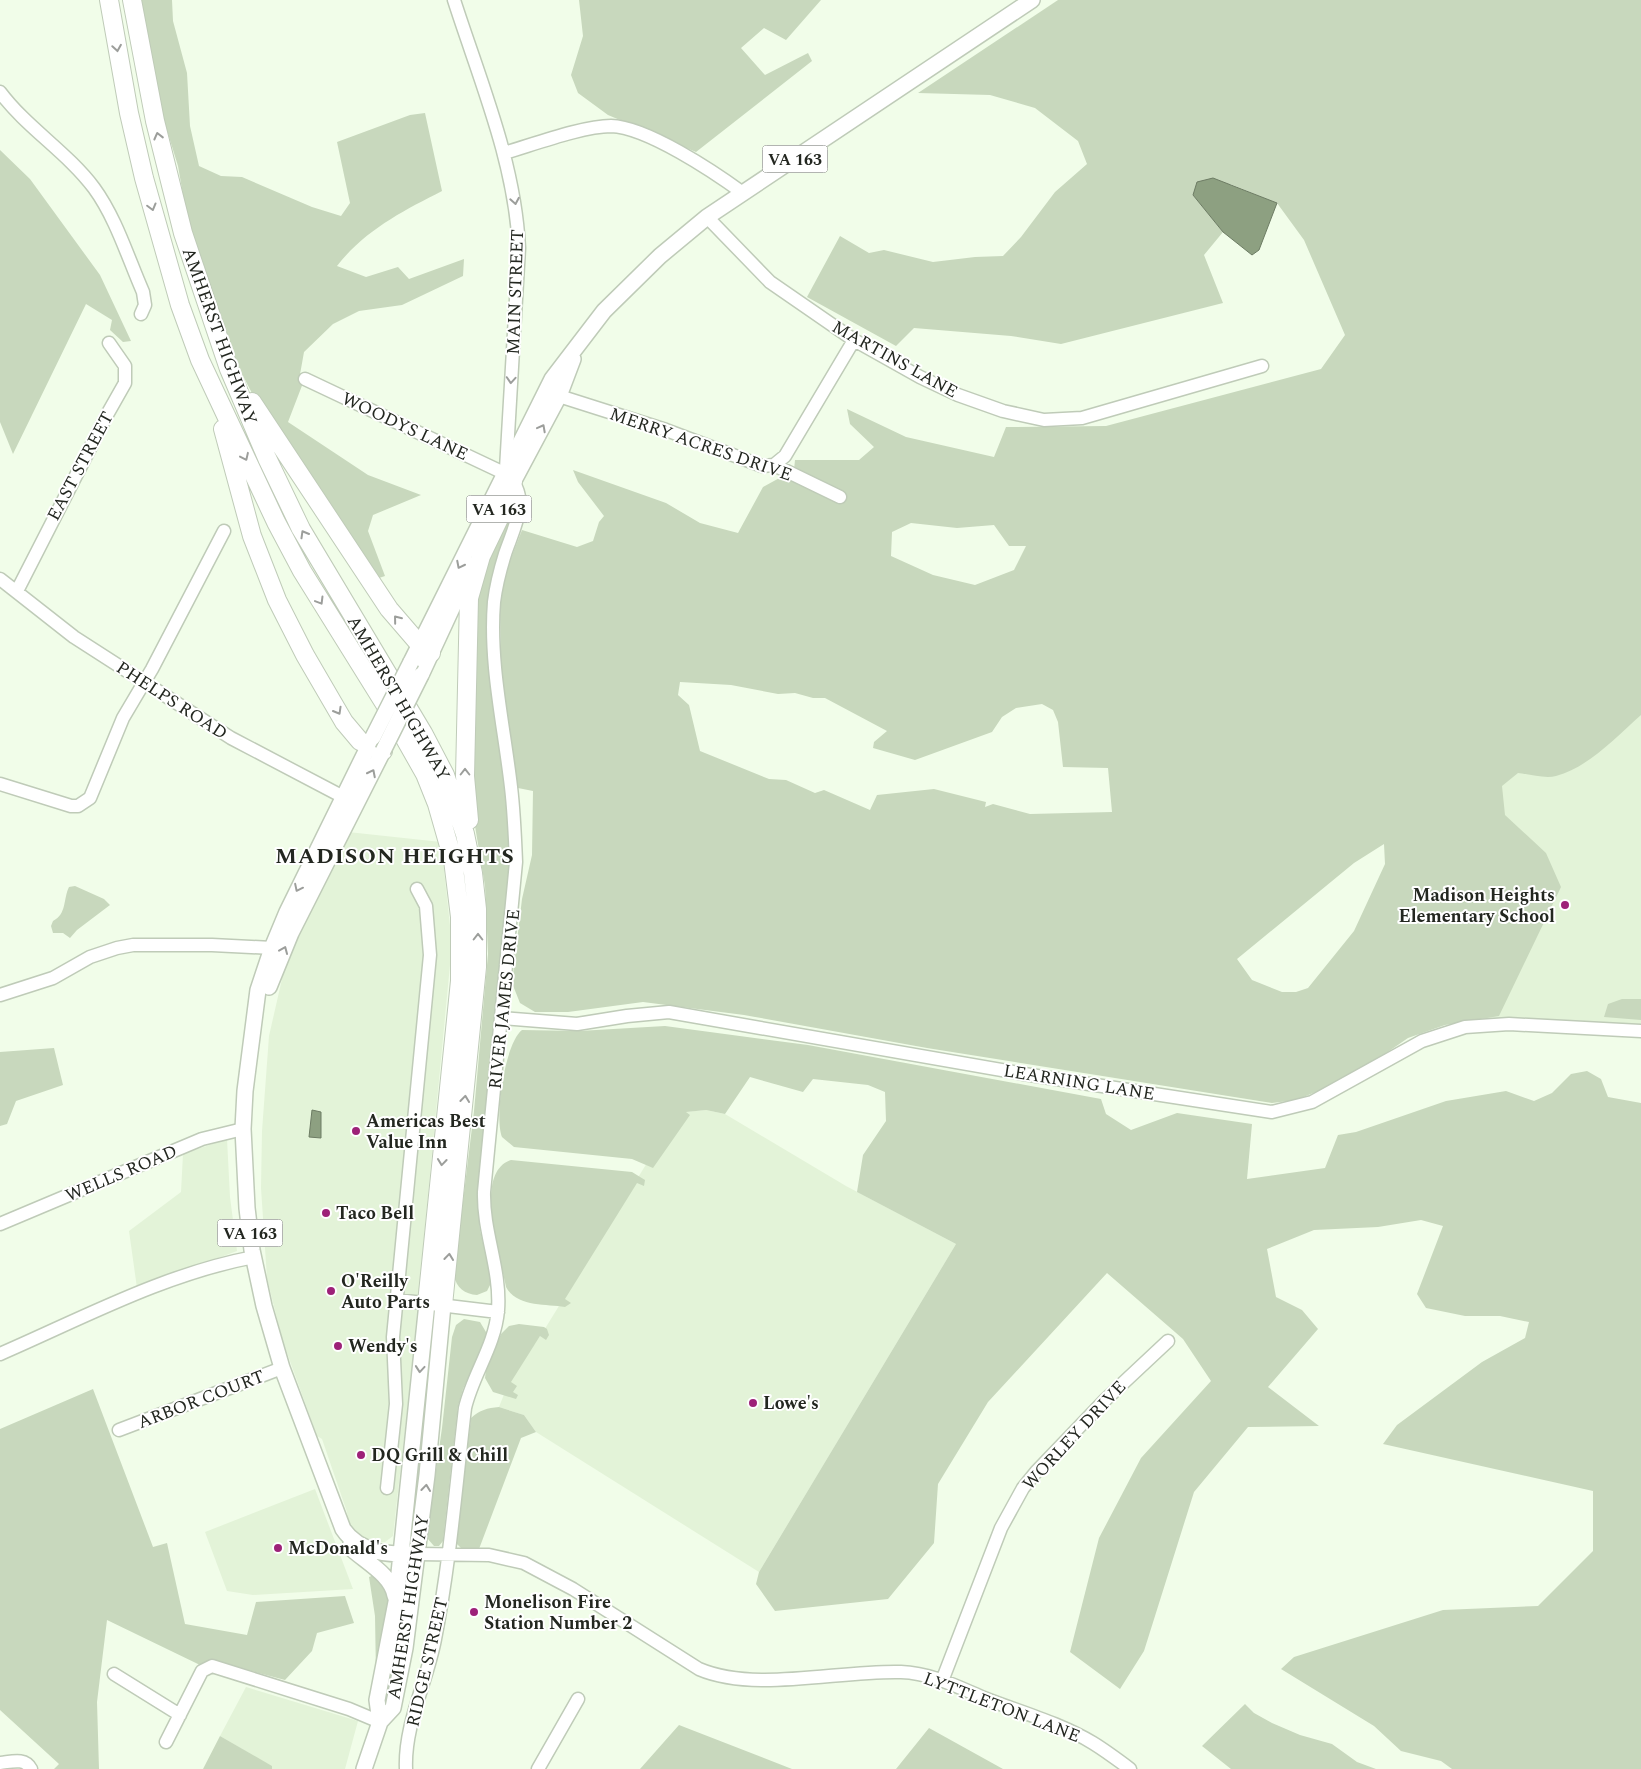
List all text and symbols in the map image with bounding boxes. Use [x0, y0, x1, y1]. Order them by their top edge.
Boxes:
one-way arrow [112, 44, 122, 52]
one-way arrow [154, 133, 164, 141]
road number: VA 163 [762, 146, 828, 172]
one-way arrow [509, 196, 519, 205]
one-way arrow [146, 202, 157, 211]
street label: MAIN STREET [500, 229, 531, 355]
street label: AMHERST HIGHWAY [175, 244, 264, 429]
street label: MARTINS LANE [827, 314, 963, 405]
one-way arrow [505, 376, 516, 384]
street label: WOODYS LANE [337, 385, 473, 468]
street label: MERRY ACRES DRIVE [606, 401, 796, 488]
street label: EAST STREET [40, 407, 121, 526]
one-way arrow [536, 424, 546, 433]
one-way arrow [239, 452, 249, 461]
road number: VA 163 [466, 496, 532, 522]
one-way arrow [301, 531, 311, 540]
one-way arrow [456, 560, 466, 569]
one-way arrow [313, 595, 323, 604]
street label: AMHERST HIGHWAY [340, 610, 457, 786]
one-way arrow [394, 616, 402, 625]
street label: PHELPS ROAD [111, 654, 233, 747]
one-way arrow [331, 706, 341, 715]
one-way arrow [460, 768, 470, 776]
one-way arrow [366, 769, 376, 778]
district label: MADISON HEIGHTS [275, 840, 515, 873]
place label: Madison Heights Elementary School [1398, 882, 1555, 930]
one-way arrow [294, 883, 305, 892]
marker: Madison Heights Elementary School [1559, 899, 1571, 911]
street label: RIVER JAMES DRIVE [482, 908, 527, 1091]
one-way arrow [473, 933, 483, 941]
one-way arrow [278, 946, 289, 955]
street label: LEARNING LANE [1001, 1057, 1156, 1108]
one-way arrow [459, 1095, 470, 1103]
place label: Americas Best Value Inn [366, 1108, 486, 1156]
marker: Americas Best Value Inn [350, 1125, 362, 1137]
street label: WELLS ROAD [61, 1138, 181, 1209]
one-way arrow [437, 1158, 448, 1166]
place label: Taco Bell [336, 1200, 414, 1227]
marker: Taco Bell [320, 1207, 332, 1219]
road number: VA 163 [218, 1220, 282, 1246]
one-way arrow [443, 1252, 454, 1260]
place label: O'Reilly Auto Parts [341, 1268, 430, 1316]
marker: O'Reilly Auto Parts [325, 1285, 337, 1297]
place label: Wendy's [348, 1333, 418, 1360]
marker: Wendy's [332, 1340, 344, 1352]
street label: ARBOR COURT [134, 1363, 269, 1436]
one-way arrow [415, 1365, 426, 1373]
street label: WORLEY DRIVE [1016, 1374, 1133, 1496]
place label: Lowe's [763, 1390, 819, 1417]
marker: Lowe's [747, 1397, 759, 1409]
place label: DQ Grill & Chill [371, 1442, 508, 1469]
marker: DQ Grill & Chill [355, 1449, 367, 1461]
one-way arrow [420, 1484, 431, 1492]
street label: AMHERST HIGHWAY [381, 1512, 436, 1702]
place label: McDonald's [288, 1535, 388, 1562]
marker: McDonald's [272, 1542, 284, 1554]
place label: Monelison Fire Station Number 2 [484, 1589, 632, 1637]
street label: RIDGE STREET [399, 1595, 456, 1730]
marker: Monelison Fire Station Number 2 [468, 1606, 480, 1618]
street label: LYTTLETON LANE [919, 1665, 1084, 1750]

